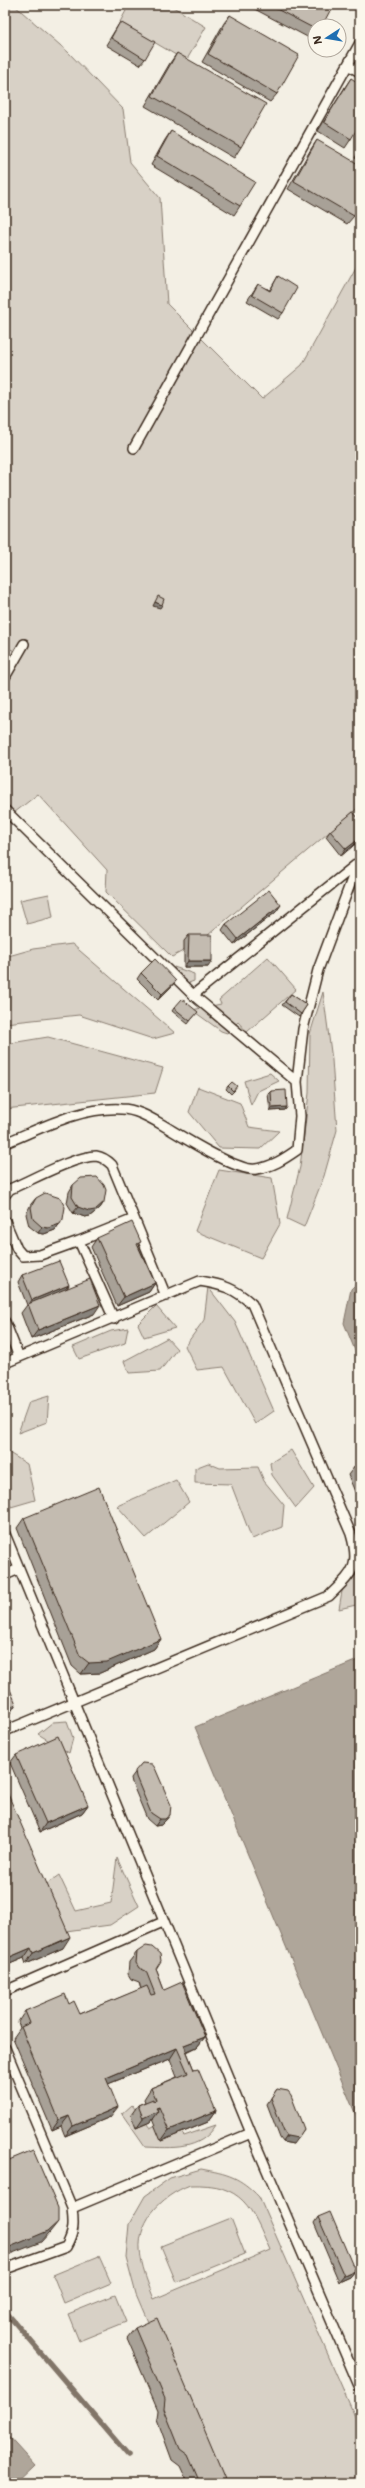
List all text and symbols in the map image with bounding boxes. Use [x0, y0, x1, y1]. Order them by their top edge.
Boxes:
north arrow [307, 18, 347, 58]
text: N [309, 34, 326, 46]

